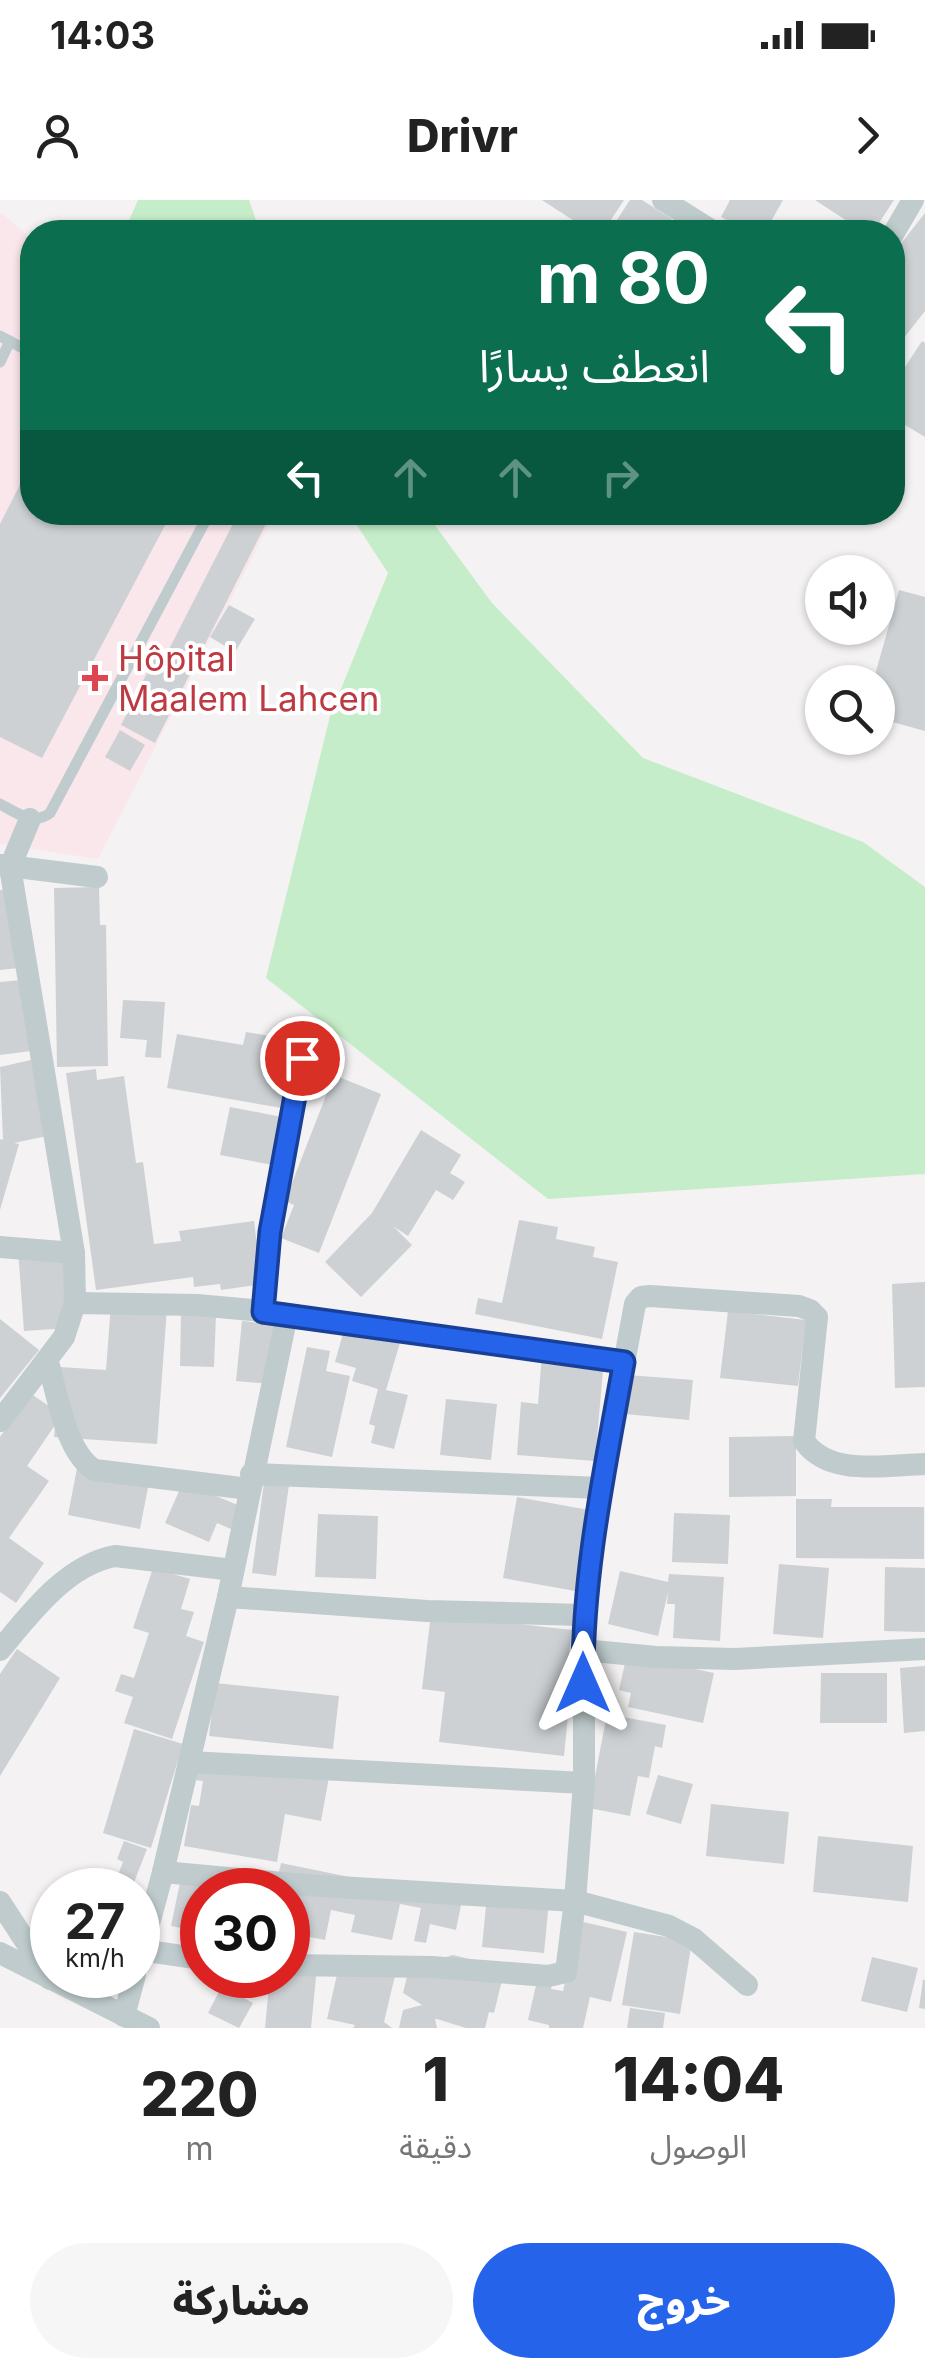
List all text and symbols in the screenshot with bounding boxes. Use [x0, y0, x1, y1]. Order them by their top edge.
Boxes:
text: 14:03 [50, 12, 155, 58]
icon: person [30, 108, 85, 163]
text: Drivr [407, 108, 518, 163]
icon: forward [840, 108, 895, 163]
text: 80 m [537, 235, 710, 320]
icon: left [745, 260, 875, 390]
text: انعطف يسارًا [479, 338, 710, 393]
icon: left [278, 450, 333, 505]
icon: ahead [383, 450, 438, 505]
icon: ahead [488, 450, 543, 505]
icon: right [593, 450, 648, 505]
map controls [805, 555, 895, 755]
button: sound [805, 555, 895, 645]
place label: Hôpital Maalem Lahcen [118, 637, 380, 719]
marker: Hôpital Maalem Lahcen [82, 665, 108, 691]
button: search [805, 665, 895, 755]
pin [260, 1016, 345, 1101]
icon: arrive [275, 1031, 330, 1086]
position arrow [531, 1631, 635, 1735]
speed limit sign: 30 [180, 1868, 310, 1998]
text: 27 [65, 1891, 125, 1951]
text: km/h [65, 1943, 125, 1973]
text: 1 [422, 2043, 449, 2115]
text: 14:04 [613, 2043, 784, 2115]
text: 220 [141, 2058, 259, 2130]
text: دقيقة [399, 2127, 472, 2166]
text: الوصول [650, 2127, 747, 2166]
text: m [186, 2129, 214, 2168]
button: مشاركة [30, 2243, 453, 2358]
button: خروج [473, 2243, 895, 2358]

